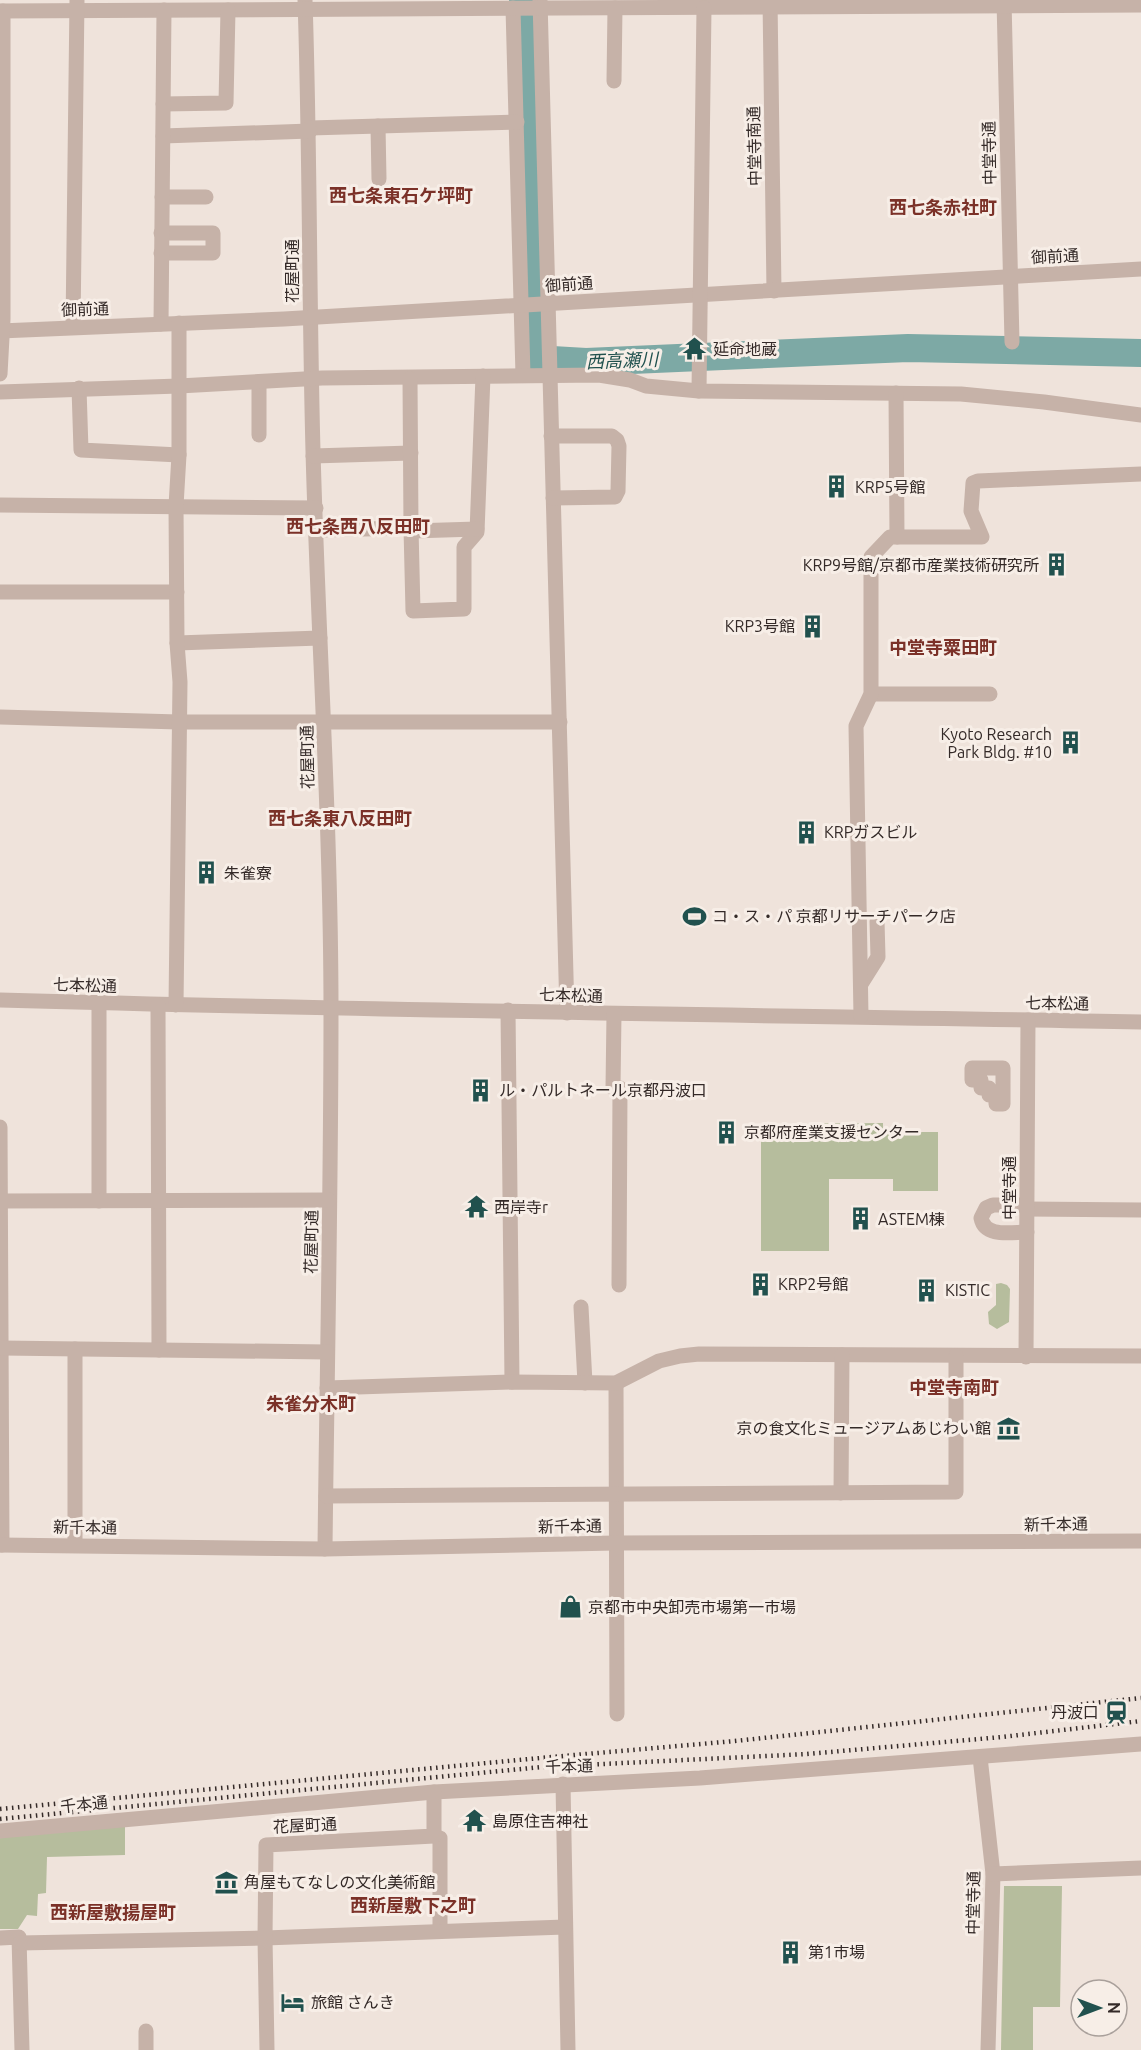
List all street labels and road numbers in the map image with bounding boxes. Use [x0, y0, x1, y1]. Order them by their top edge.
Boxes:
street label: 中堂寺南通 [744, 106, 764, 186]
street label: 中堂寺通 [979, 121, 999, 185]
street label: 花屋町通 [283, 239, 301, 303]
street label: 御前通 [1031, 246, 1079, 266]
street label: 御前通 [544, 273, 594, 295]
street label: 御前通 [61, 299, 109, 319]
street label: 花屋町通 [297, 725, 317, 789]
street label: 七本松通 [53, 975, 117, 995]
street label: 七本松通 [539, 985, 603, 1005]
street label: 七本松通 [1025, 993, 1089, 1013]
street label: 中堂寺通 [1000, 1156, 1018, 1220]
street label: 花屋町通 [301, 1210, 321, 1274]
street label: 新千本通 [1024, 1514, 1088, 1534]
street label: 新千本通 [538, 1516, 602, 1536]
street label: 新千本通 [53, 1517, 117, 1537]
street label: 千本通 [545, 1756, 593, 1776]
street label: 千本通 [59, 1793, 109, 1815]
street label: 花屋町通 [273, 1814, 337, 1836]
street label: 中堂寺通 [963, 1871, 983, 1935]

